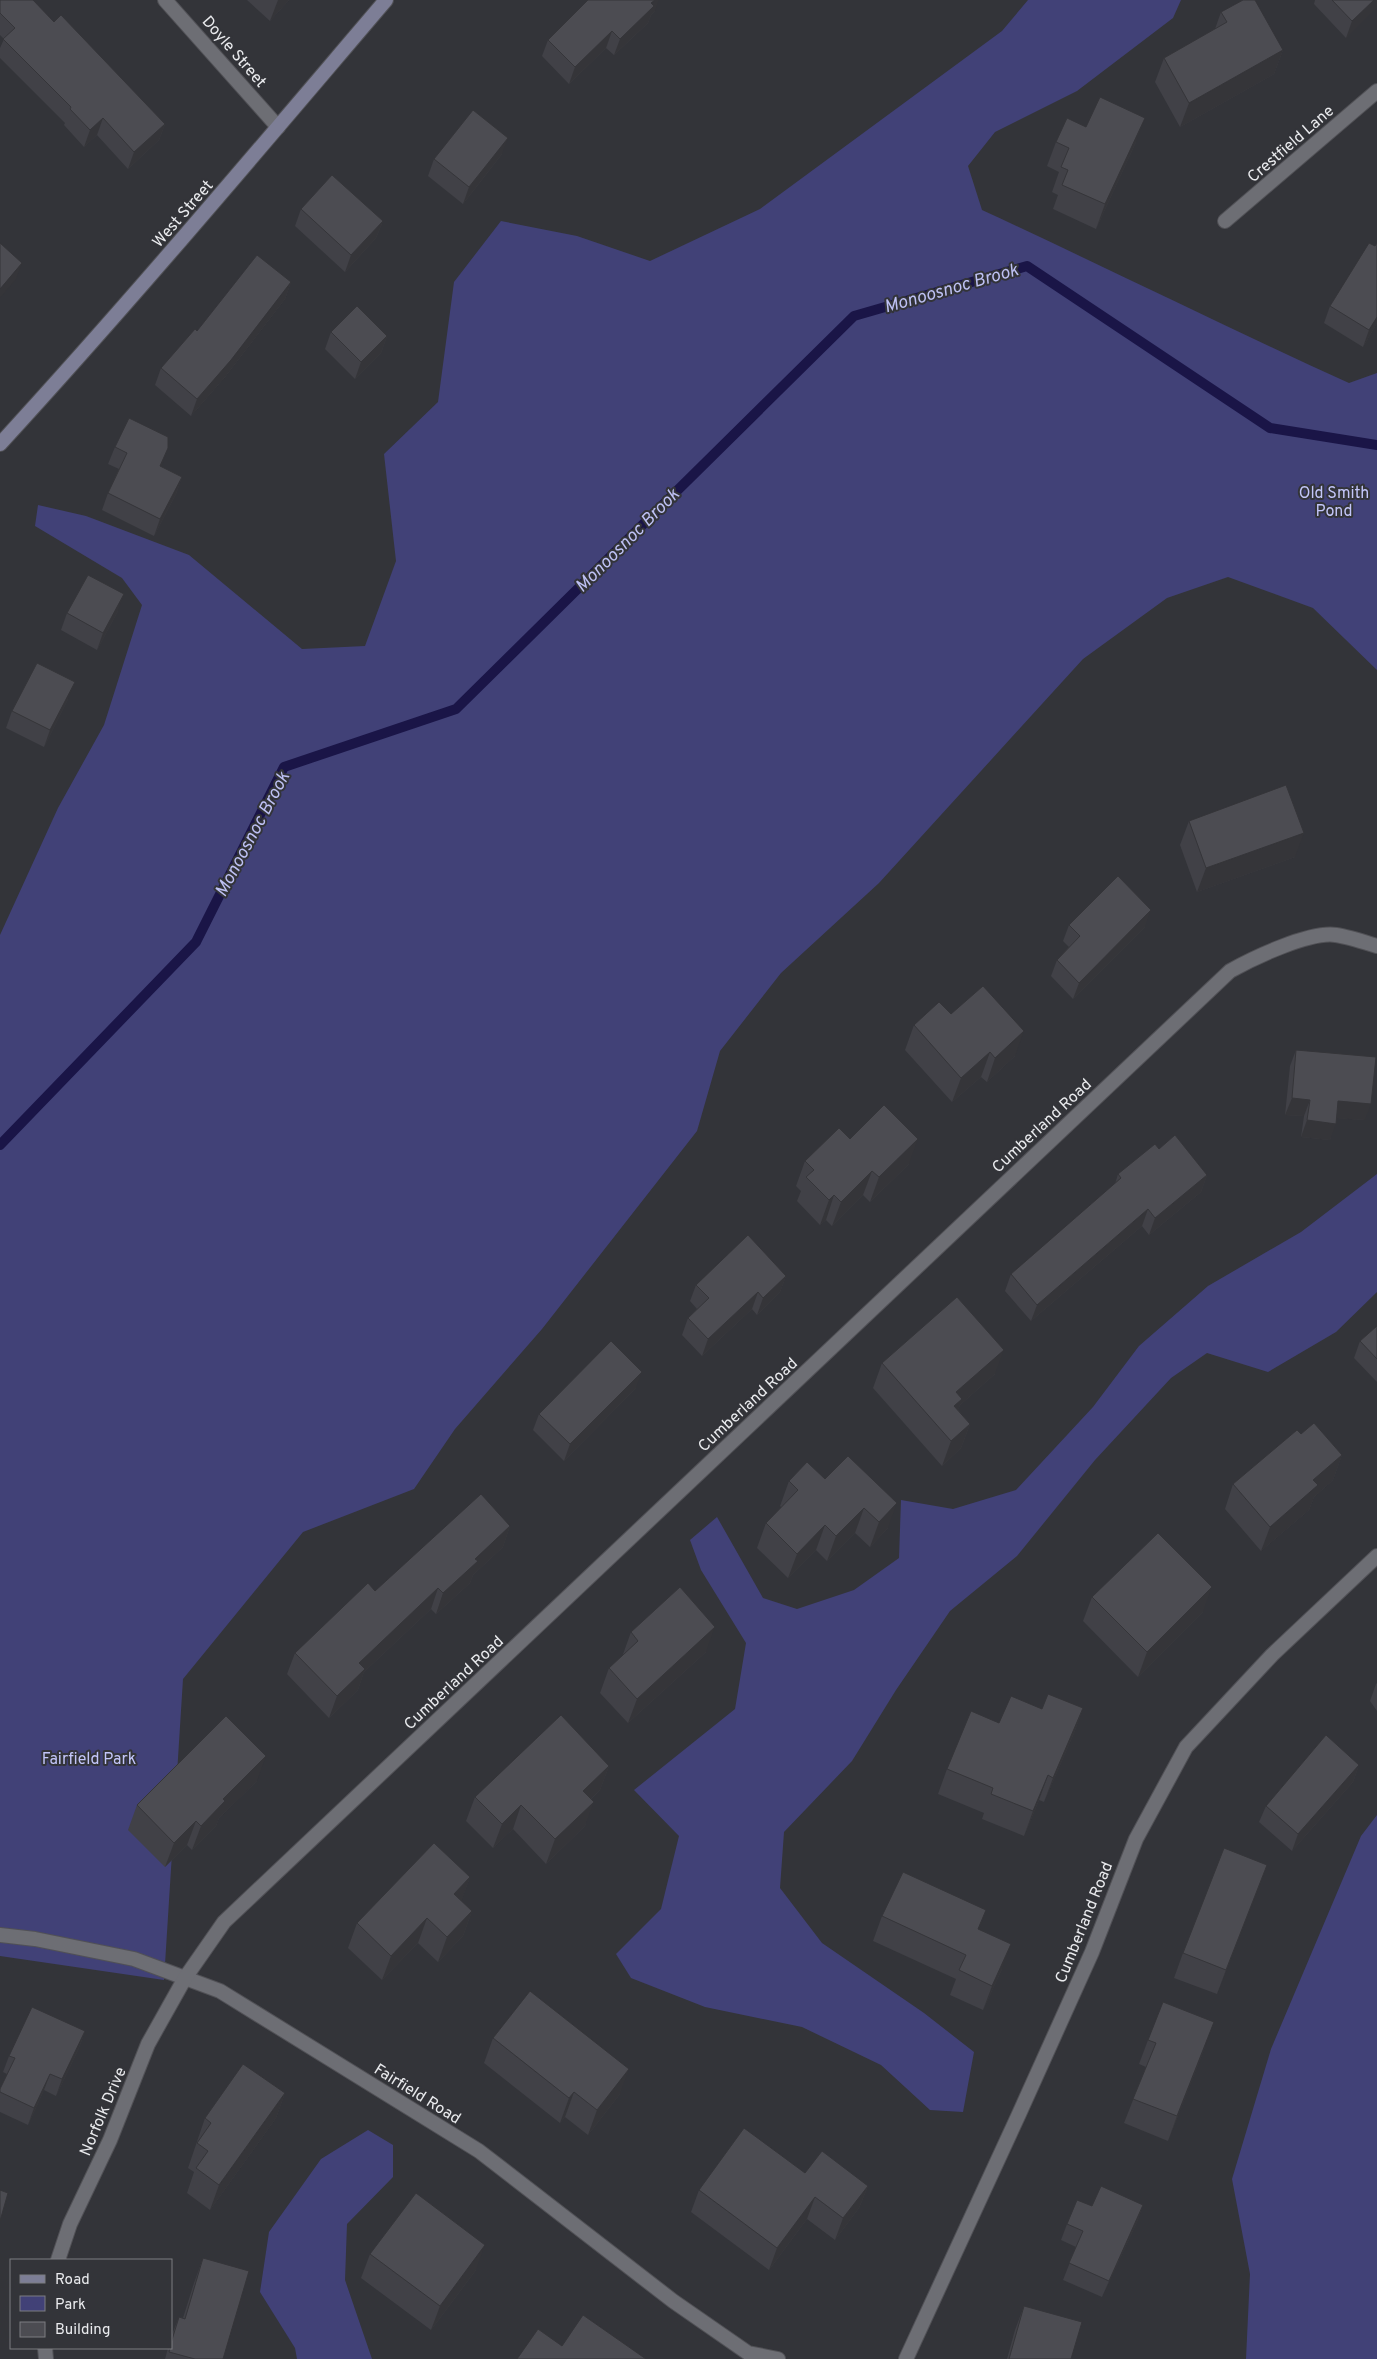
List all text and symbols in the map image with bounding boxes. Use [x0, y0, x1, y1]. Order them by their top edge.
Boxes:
street label: Doyle Street [197, 12, 270, 92]
street label: Crestfield Lane [1244, 101, 1339, 188]
street label: West Street [149, 177, 218, 252]
water label: Monoosnoc Brook [882, 259, 1022, 320]
water label: Monoosnoc Brook [571, 483, 686, 598]
park label: Old Smith Pond [1299, 484, 1369, 522]
water label: Monoosnoc Brook [211, 767, 296, 901]
street label: Cumberland Road [988, 1075, 1096, 1178]
street label: Cumberland Road [694, 1354, 802, 1457]
street label: Cumberland Road [400, 1632, 508, 1735]
park label: Fairfield Park [42, 1750, 136, 1770]
street label: Cumberland Road [1051, 1859, 1118, 1986]
street label: Fairfield Road [370, 2060, 464, 2129]
street label: Norfolk Drive [76, 2064, 132, 2159]
legend [10, 2259, 172, 2349]
text: Road [55, 2271, 90, 2290]
text: Park [55, 2296, 86, 2315]
text: Building [55, 2321, 110, 2340]

